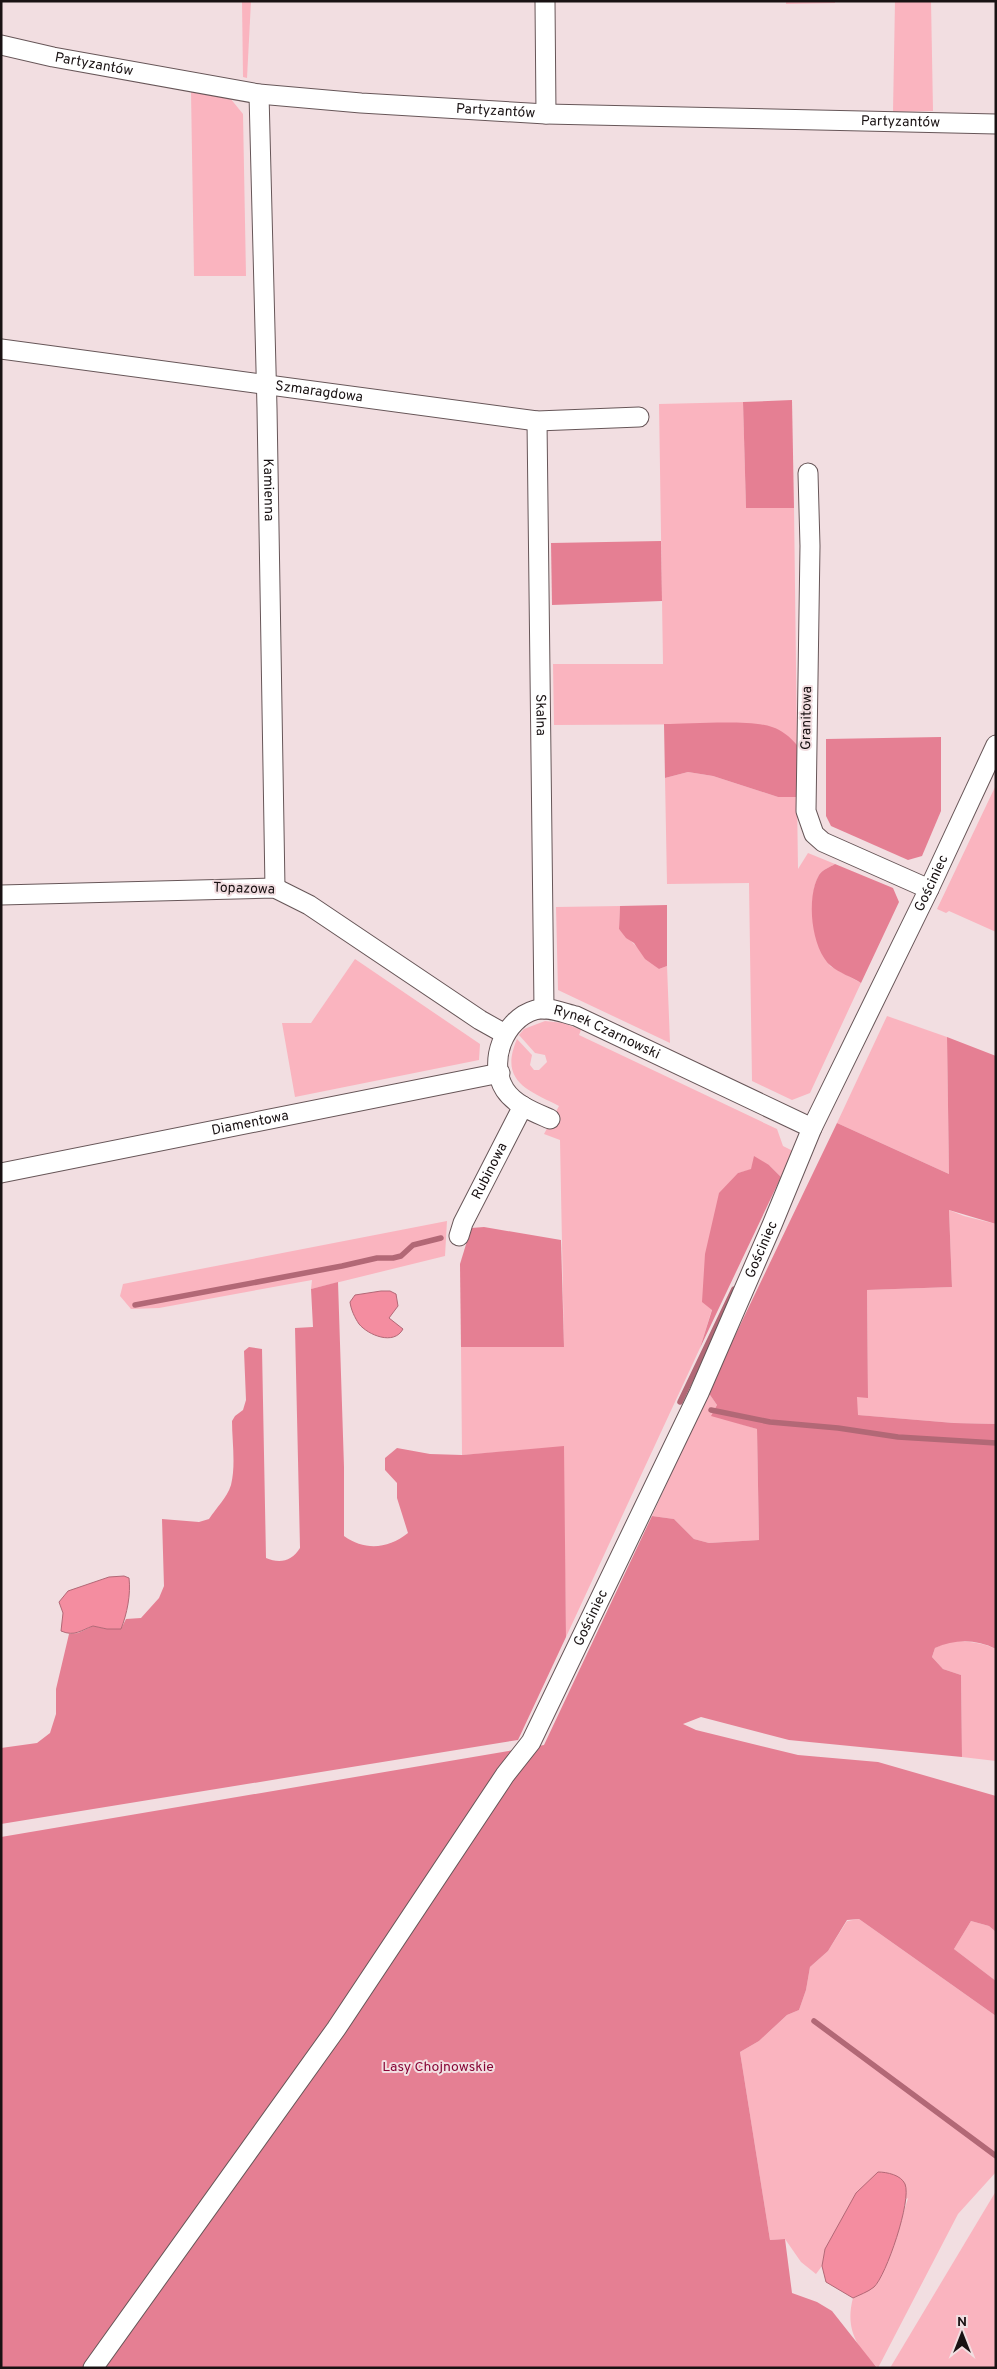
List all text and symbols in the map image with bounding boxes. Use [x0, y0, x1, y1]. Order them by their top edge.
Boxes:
street label: Partyzantów [53, 49, 135, 80]
street label: Partyzantów [456, 100, 536, 122]
street label: Partyzantów [861, 112, 940, 131]
street label: Szmaragdowa [274, 377, 364, 406]
street label: Kamienna [259, 458, 277, 522]
street label: Granitowa [798, 686, 816, 750]
street label: Skalna [532, 694, 549, 736]
street label: Gościniec [911, 852, 952, 914]
street label: Topazowa [213, 879, 275, 899]
street label: Rynek Czarnowski [552, 1002, 663, 1063]
street label: Diamentowa [210, 1107, 290, 1139]
street label: Rubinowa [468, 1140, 511, 1202]
street label: Gościniec [741, 1218, 781, 1281]
street label: Gościniec [570, 1587, 612, 1649]
park label: Lasy Chojnowskie [382, 2059, 494, 2076]
north arrow [937, 2309, 987, 2359]
text: N [957, 2314, 967, 2331]

